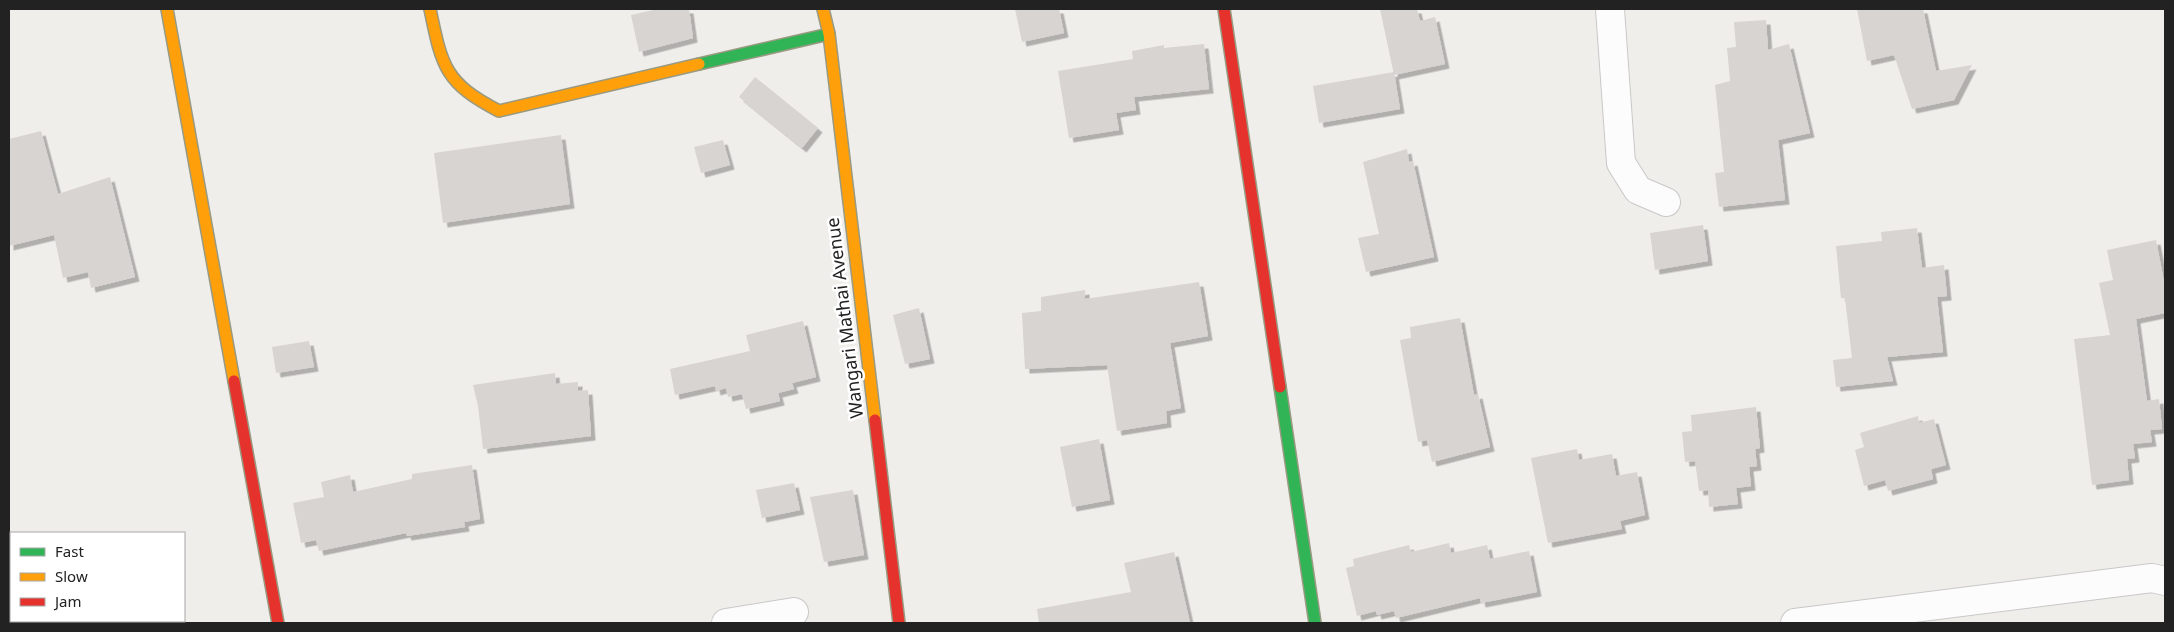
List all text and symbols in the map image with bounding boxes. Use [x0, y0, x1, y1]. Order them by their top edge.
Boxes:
street label: Wangari Mathai Avenue [820, 216, 868, 420]
legend [10, 532, 185, 622]
text: Fast [55, 541, 84, 561]
text: Slow [55, 566, 88, 586]
text: Jam [53, 591, 82, 611]

